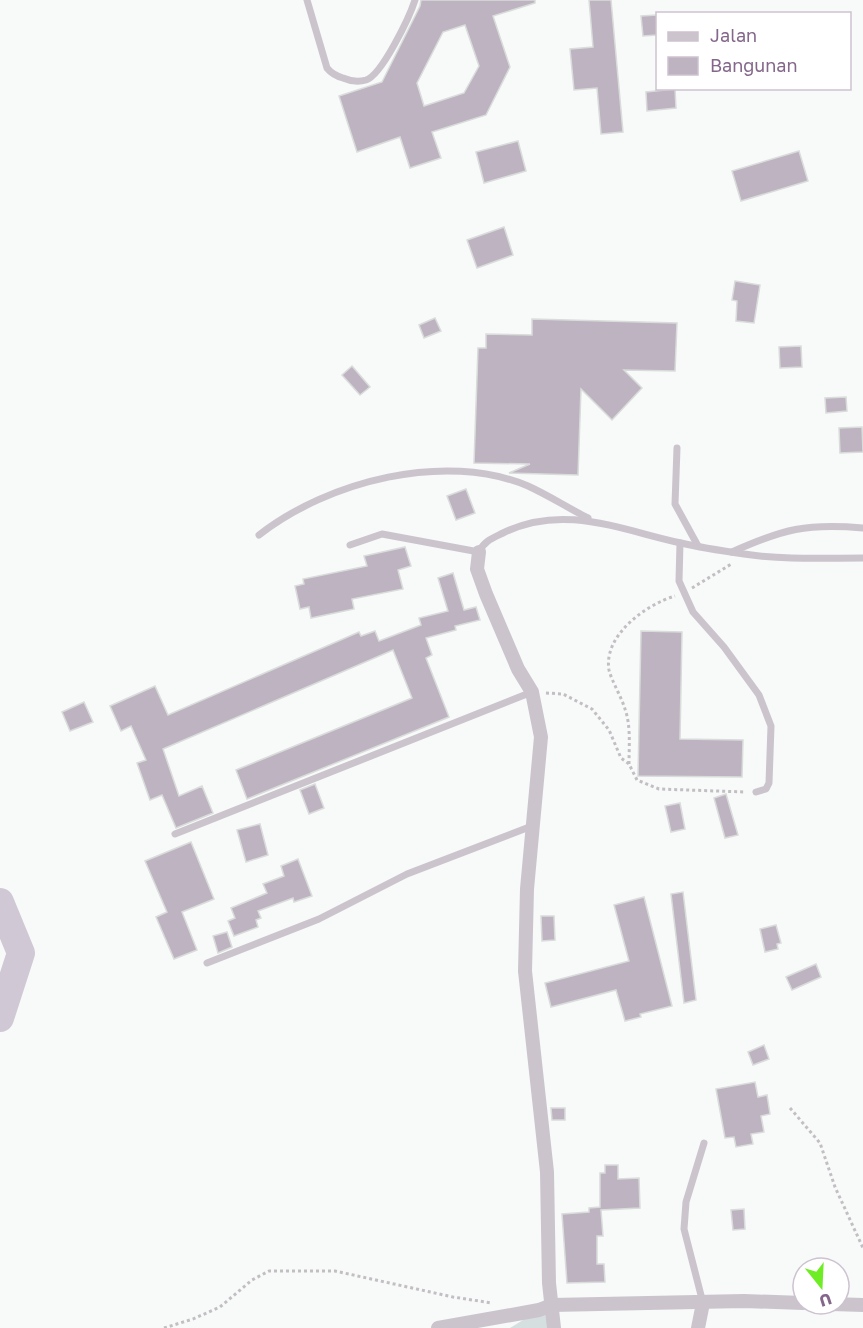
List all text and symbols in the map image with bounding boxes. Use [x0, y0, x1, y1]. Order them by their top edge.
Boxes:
legend [656, 12, 851, 90]
text: Jalan [710, 24, 757, 46]
text: Bangunan [710, 54, 798, 76]
north arrow [791, 1256, 851, 1316]
text: U [817, 1289, 834, 1312]

